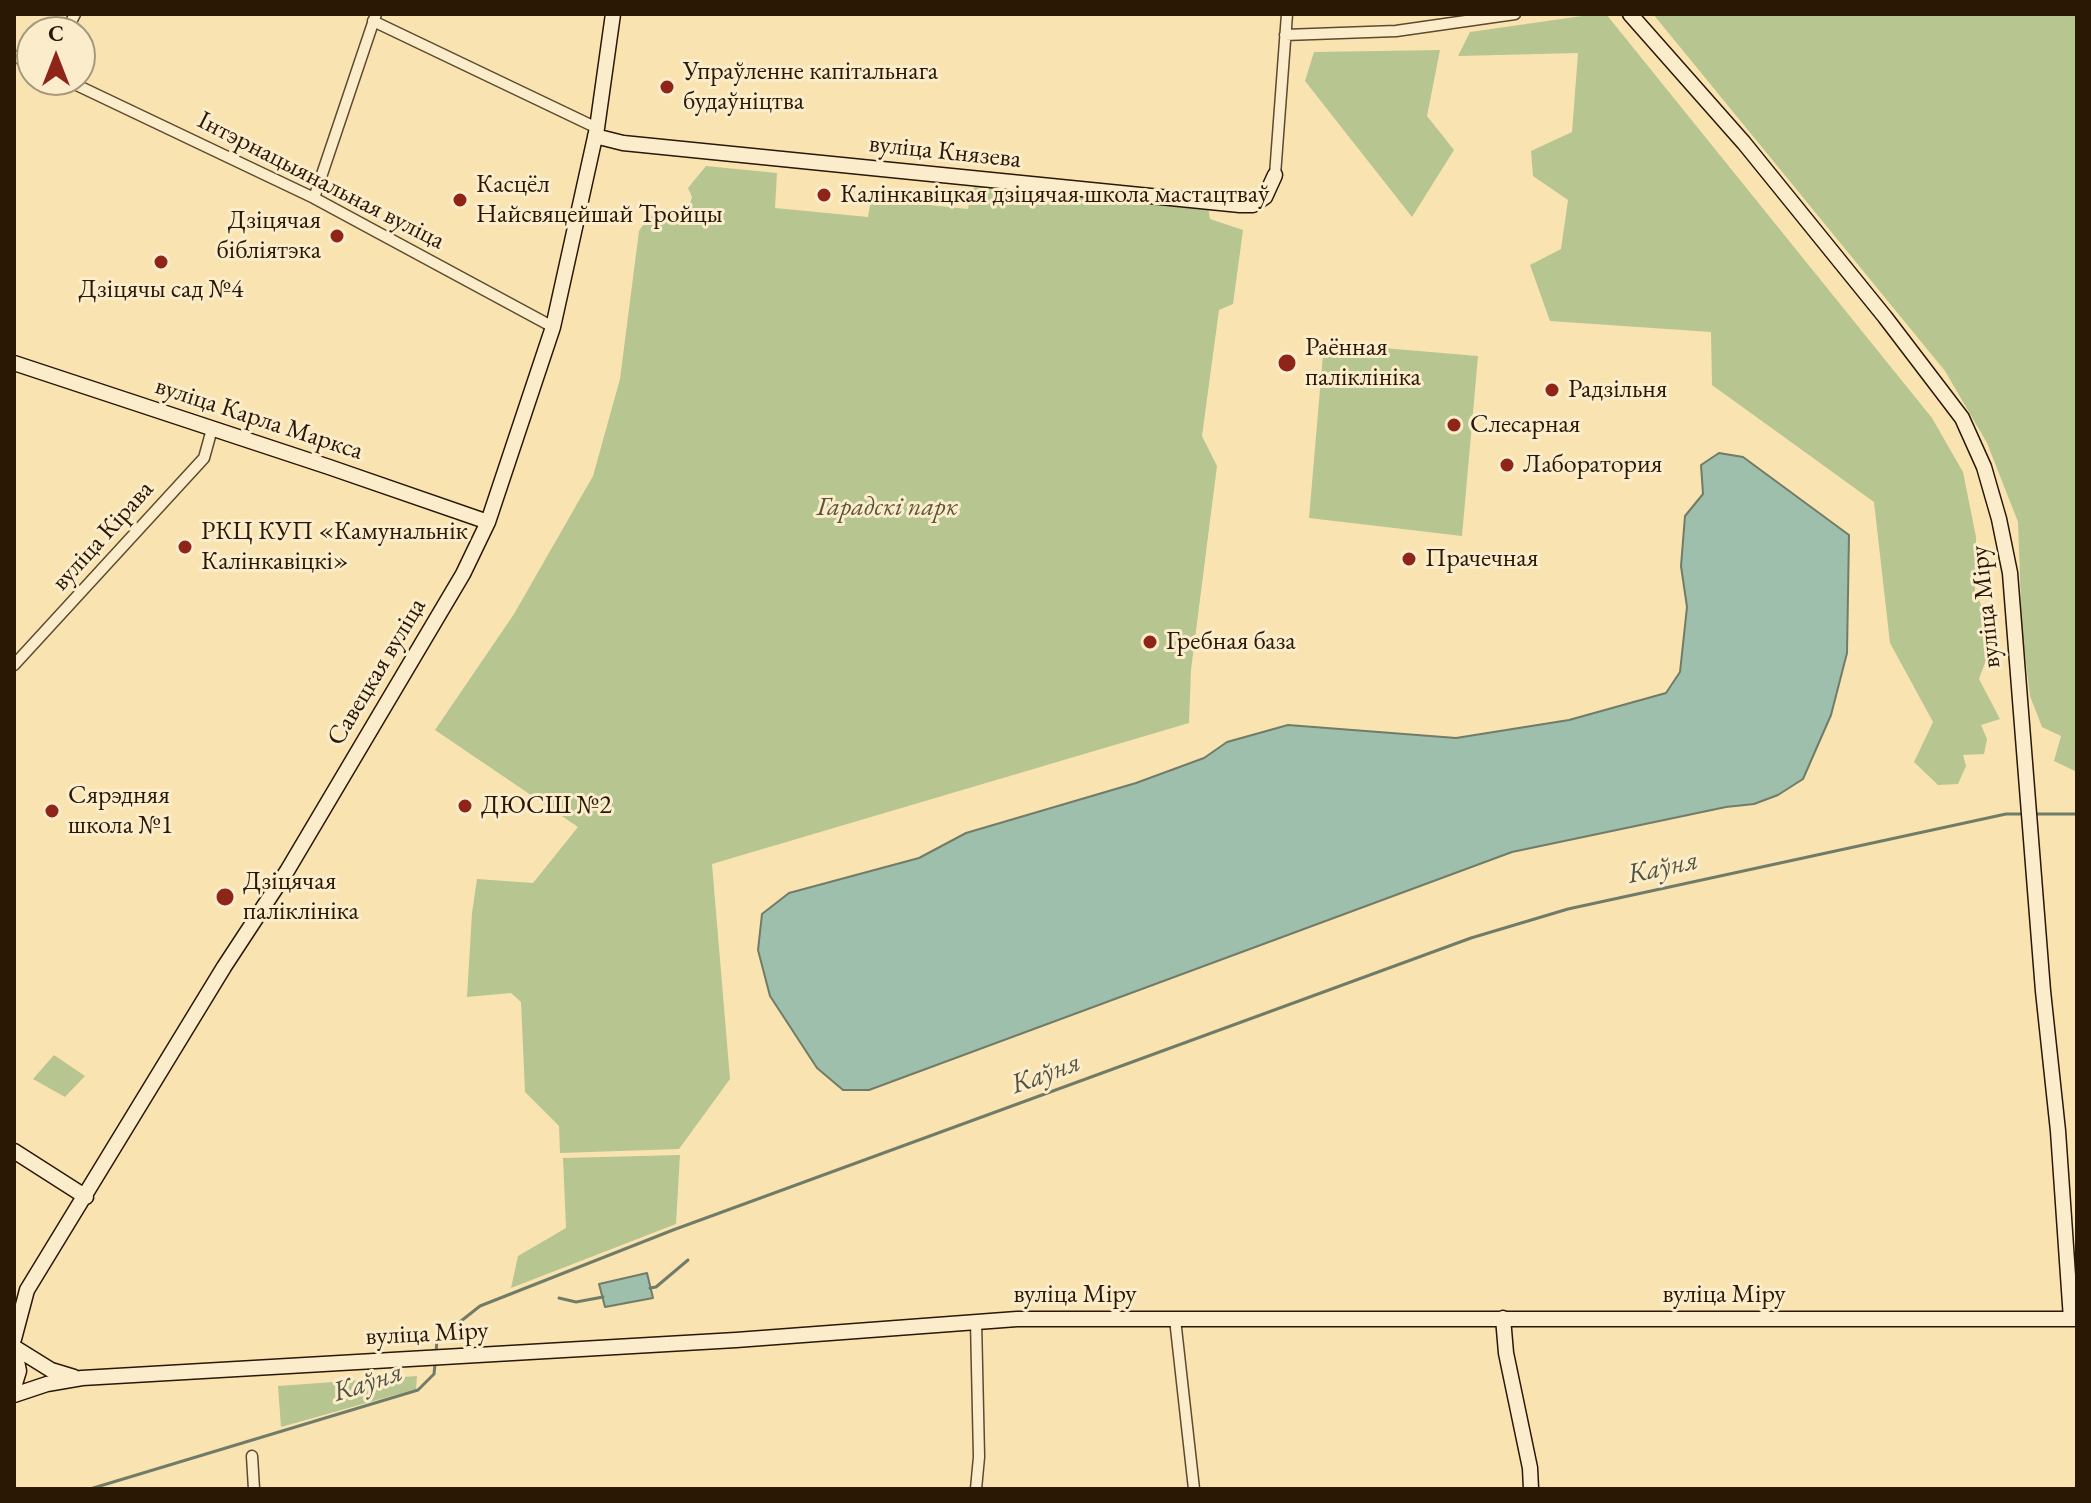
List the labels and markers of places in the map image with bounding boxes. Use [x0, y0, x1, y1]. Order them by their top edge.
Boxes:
place label: Упраўленне капітальнага будаўніцтва [683, 56, 938, 118]
marker: Упраўленне капітальнага будаўніцтва [658, 78, 676, 96]
place label: Касцёл Найсвяцейшай Тройцы [476, 169, 723, 230]
place label: Калінкавіцкая дзіцячая школа мастацтваў [840, 179, 1269, 211]
marker: Калінкавіцкая дзіцячая школа мастацтваў [815, 186, 833, 204]
marker: Касцёл Найсвяцейшай Тройцы [451, 191, 469, 209]
place label: Дзіцячая бібліятэка [217, 205, 321, 266]
marker: Дзіцячая бібліятэка [328, 227, 346, 245]
marker: Дзіцячы сад №4 [152, 253, 170, 271]
place label: Дзіцячы сад №4 [79, 274, 243, 306]
place label: Раённая паліклініка [1305, 332, 1421, 394]
marker: Раённая паліклініка [1276, 352, 1298, 374]
place label: Радзільня [1568, 374, 1667, 406]
marker: Радзільня [1543, 381, 1561, 399]
place label: Слесарная [1470, 409, 1580, 441]
marker: Слесарная [1445, 416, 1463, 434]
place label: Лаборатория [1523, 449, 1662, 481]
marker: Лаборатория [1498, 456, 1516, 474]
place label: РКЦ КУП «Камунальнік Калінкавіцкі» [201, 516, 468, 578]
marker: РКЦ КУП «Камунальнік Калінкавіцкі» [176, 538, 194, 556]
place label: Прачечная [1425, 543, 1538, 575]
marker: Прачечная [1400, 550, 1418, 568]
place label: Гребная база [1166, 626, 1296, 658]
marker: Гребная база [1141, 633, 1159, 651]
place label: Сярэдняя школа №1 [68, 780, 173, 842]
place label: ДЮСШ №2 [481, 790, 612, 822]
marker: ДЮСШ №2 [456, 797, 474, 815]
marker: Сярэдняя школа №1 [43, 802, 61, 820]
place label: Дзіцячая паліклініка [243, 866, 359, 928]
marker: Дзіцячая паліклініка [214, 886, 236, 908]

